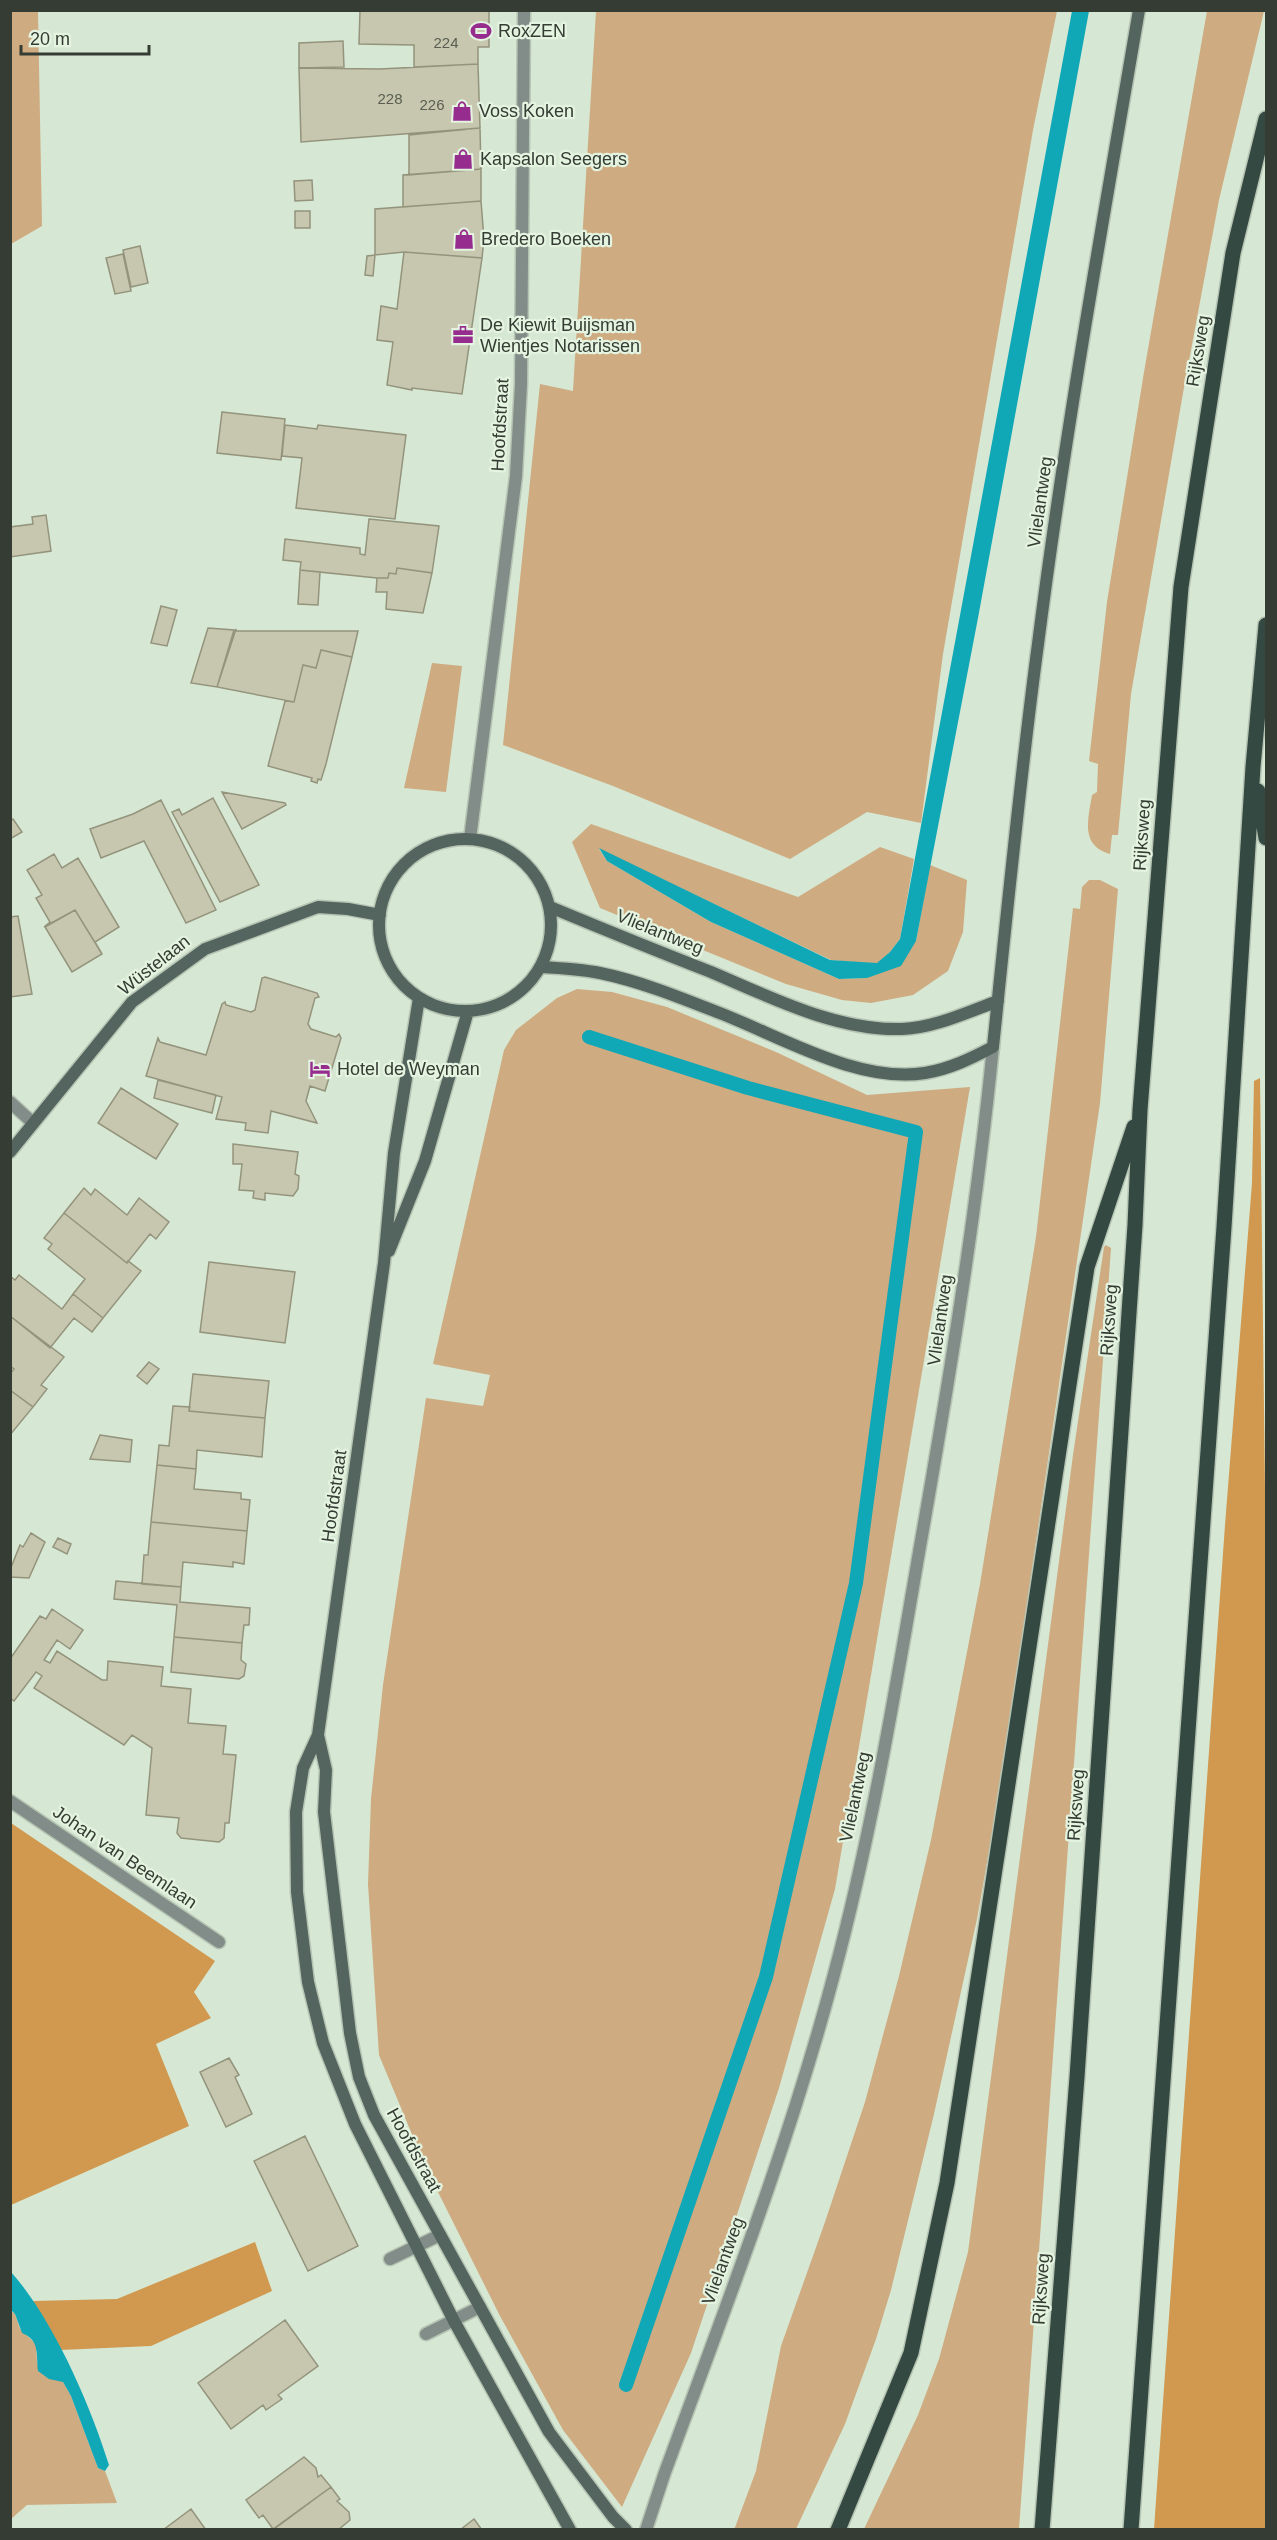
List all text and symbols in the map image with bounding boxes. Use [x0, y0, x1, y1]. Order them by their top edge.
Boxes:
scale bar [21, 18, 148, 56]
sports icon: RoxZEN [469, 19, 493, 43]
place label: RoxZEN [498, 21, 566, 41]
text: 20 m [30, 29, 70, 49]
house number: 224 [433, 34, 459, 51]
house number: 228 [377, 90, 403, 107]
house number: 226 [419, 96, 445, 113]
shop icon: Voss Koken [450, 99, 474, 123]
place label: Voss Koken [479, 101, 574, 121]
shop icon: Kapsalon Seegers [451, 147, 475, 171]
place label: Kapsalon Seegers [480, 149, 627, 169]
shop icon: Bredero Boeken [452, 227, 476, 251]
place label: Bredero Boeken [481, 229, 611, 249]
street label: Rijksweg [1182, 314, 1214, 388]
place label: De Kiewit Buijsman Wientjes Notarissen [480, 315, 640, 356]
office icon: De Kiewit Buijsman Wientjes Notarissen [451, 323, 475, 347]
street label: Hoofdstraat [488, 378, 512, 472]
street label: Vlielantweg [1024, 455, 1056, 549]
street label: Rijksweg [1130, 798, 1154, 872]
street label: Vlielantweg [614, 905, 706, 959]
street label: Wüstelaan [114, 931, 194, 999]
hotel icon: Hotel de Weyman [308, 1057, 332, 1081]
place label: Hotel de Weyman [337, 1059, 480, 1079]
street label: Vlielantweg [924, 1273, 956, 1367]
street label: Rijksweg [1097, 1283, 1121, 1357]
street label: Hoofdstraat [318, 1449, 350, 1543]
street label: Vlielantweg [836, 1750, 874, 1844]
street label: Rijksweg [1064, 1768, 1088, 1842]
street label: Johan van Beemlaan [49, 1801, 201, 1913]
street label: Hoofdstraat [383, 2104, 445, 2196]
street label: Vlielantweg [698, 2214, 748, 2308]
street label: Rijksweg [1029, 2252, 1053, 2326]

